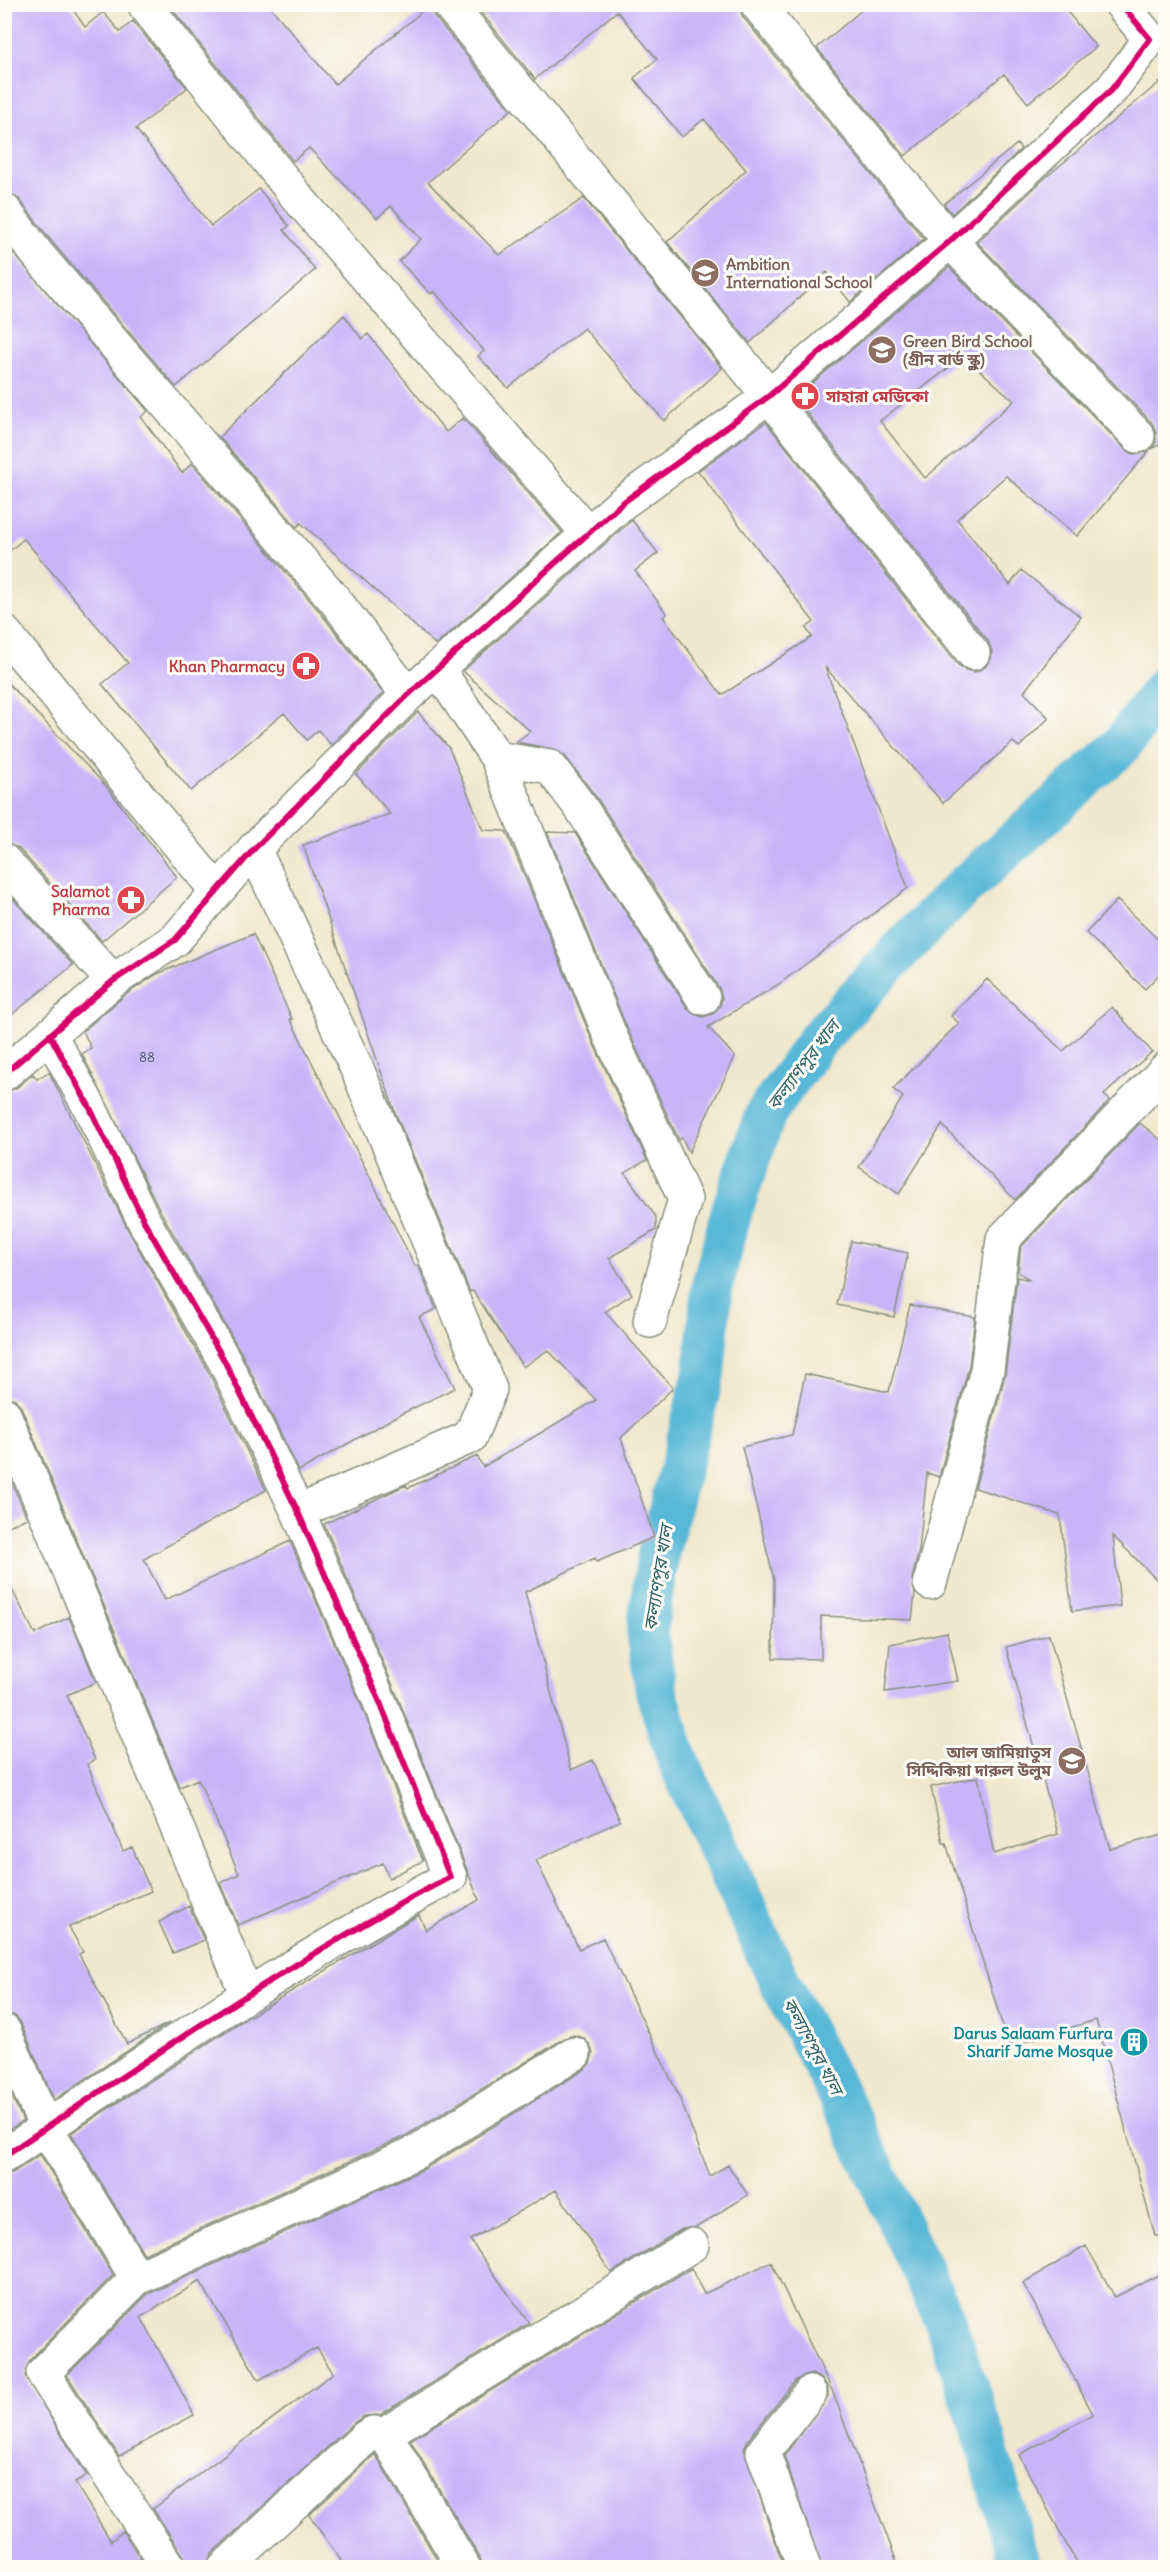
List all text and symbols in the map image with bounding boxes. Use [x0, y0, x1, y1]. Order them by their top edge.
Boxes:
place label: Ambition International School [726, 254, 872, 292]
school or university icon: Ambition International School [689, 257, 721, 289]
place label: Green Bird School (গ্রীন বার্ড স্কুল) [903, 331, 1032, 371]
school or university icon: Green Bird School (গ্রীন বার্ড স্কুল) [866, 334, 898, 366]
pharmacy icon: সাহারা মেডিকো [789, 380, 821, 412]
place label: সাহারা মেডিকো [825, 386, 929, 406]
pharmacy icon: Khan Pharmacy [290, 650, 322, 682]
place label: Khan Pharmacy [169, 656, 285, 677]
place label: Salamot Pharma [51, 881, 111, 919]
pharmacy icon: Salamot Pharma [115, 884, 147, 916]
water label: কল্যাণপুর খাল [762, 1013, 846, 1114]
house number: 88 [139, 1048, 155, 1066]
water label: কল্যাণপুর খাল [638, 1520, 678, 1632]
place label: আল জামিয়াতুস সিদ্দিকিয়া দারুল উলুম [906, 1742, 1052, 1781]
school or university icon: আল জামিয়াতুস সিদ্দিকিয়া দারুল উলুম [1056, 1745, 1088, 1777]
water label: কল্যাণপুর খাল [778, 1994, 850, 2102]
place label: Darus Salaam Furfura Sharif Jame Mosque [953, 2023, 1113, 2062]
building icon: Darus Salaam Furfura Sharif Jame Mosque [1118, 2026, 1150, 2058]

